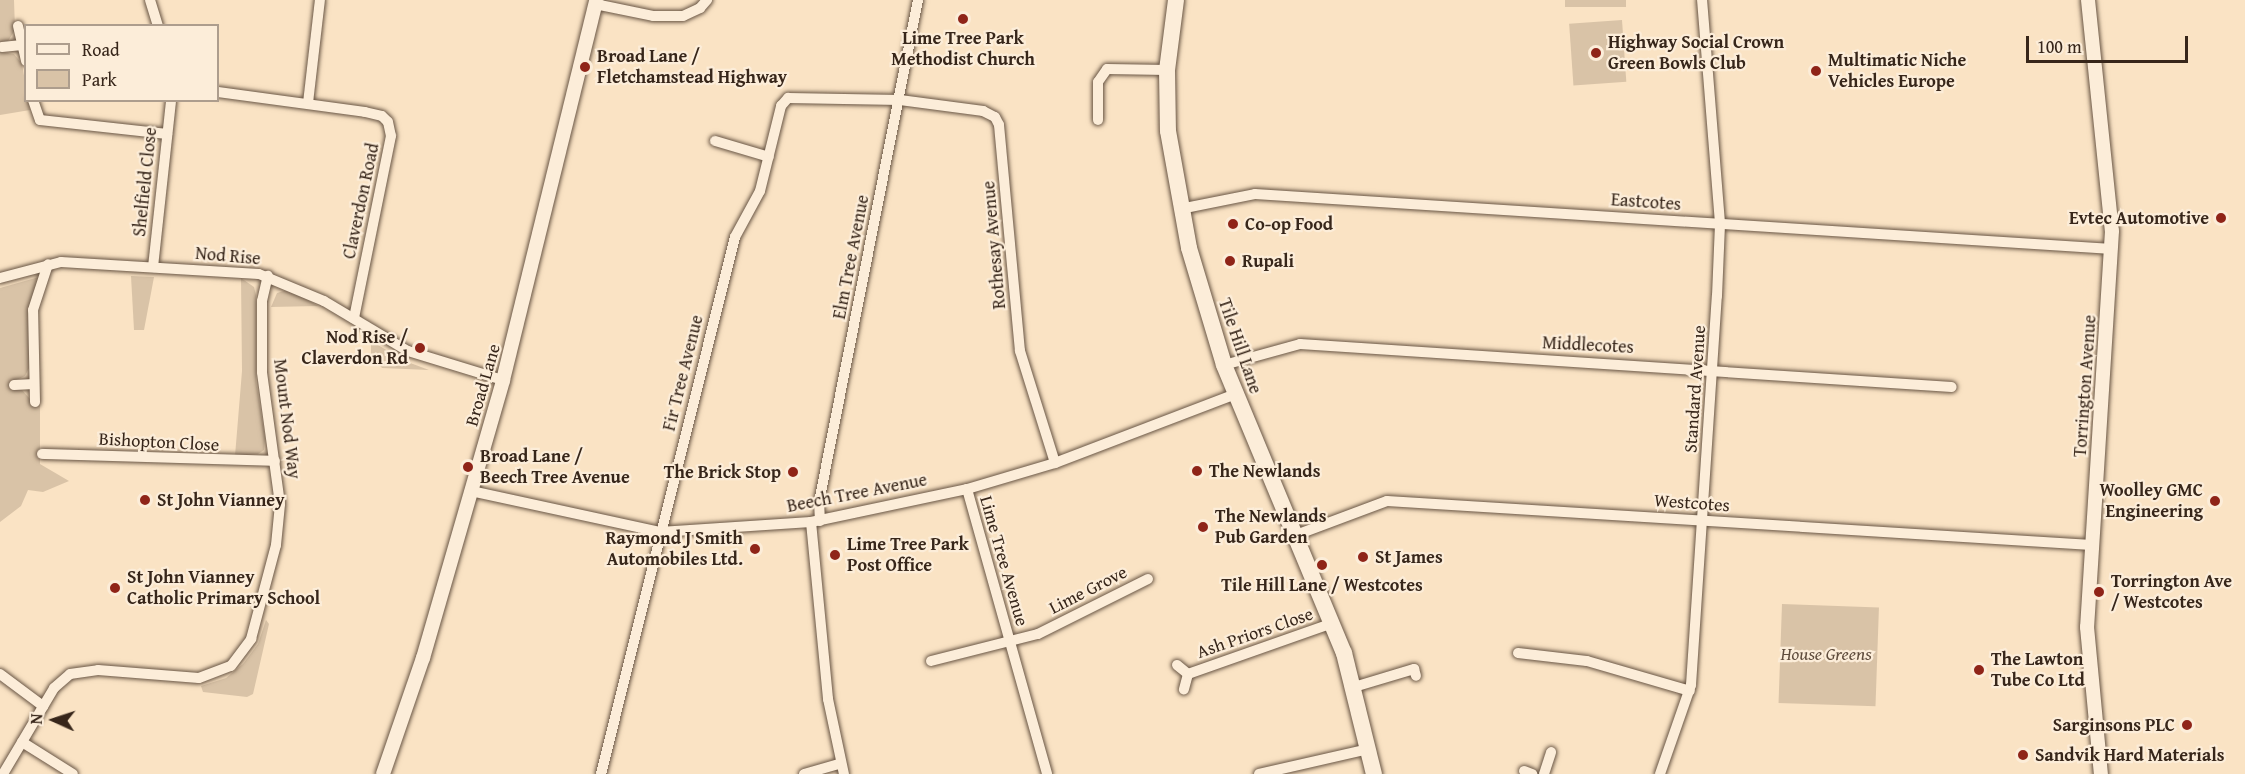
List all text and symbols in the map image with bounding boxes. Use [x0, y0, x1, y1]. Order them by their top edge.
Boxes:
marker: Lime Tree Park Methodist Church [956, 12, 970, 26]
legend [24, 24, 219, 102]
scale bar [2029, 24, 2191, 62]
place label: Lime Tree Park Methodist Church [891, 28, 1035, 70]
place label: Highway Social Crown Green Bowls Club [1608, 32, 1784, 74]
text: 100 m [2037, 33, 2082, 60]
text: Road [82, 36, 120, 63]
place label: Broad Lane / Fletchamstead Highway [597, 46, 787, 88]
marker: Highway Social Crown Green Bowls Club [1589, 46, 1603, 60]
place label: Multimatic Niche Vehicles Europe [1828, 50, 1966, 92]
marker: Broad Lane / Fletchamstead Highway [578, 60, 592, 74]
marker: Multimatic Niche Vehicles Europe [1809, 64, 1823, 78]
text: Park [82, 66, 117, 93]
street label: Shelfield Close [129, 126, 161, 238]
street label: Claverdon Road [338, 141, 384, 261]
street label: Rothesay Avenue [978, 180, 1010, 310]
street label: Eastcotes [1610, 189, 1682, 215]
street label: Elm Tree Avenue [828, 193, 874, 321]
place label: Evtec Automotive [2069, 207, 2209, 229]
marker: Evtec Automotive [2214, 211, 2228, 225]
place label: Co-op Food [1245, 213, 1333, 235]
marker: Co-op Food [1226, 217, 1240, 231]
street label: Nod Rise [194, 242, 262, 270]
place label: Rupali [1242, 250, 1294, 272]
marker: Rupali [1223, 254, 1237, 268]
street label: Tile Hill Lane [1214, 295, 1266, 397]
street label: Fir Tree Avenue [658, 313, 708, 433]
street label: Torrington Avenue [2069, 314, 2101, 458]
street label: Standard Avenue [1680, 324, 1710, 454]
place label: Nod Rise / Claverdon Rd [302, 327, 408, 370]
street label: Middlecotes [1542, 332, 1634, 358]
marker: Nod Rise / Claverdon Rd [413, 341, 427, 355]
street label: Broad Lane [461, 341, 505, 429]
street label: Mount Nod Way [269, 358, 305, 480]
street label: Bishopton Close [98, 428, 220, 456]
place label: Broad Lane / Beech Tree Avenue [480, 446, 630, 488]
marker: Broad Lane / Beech Tree Avenue [461, 460, 475, 474]
place label: The Newlands [1209, 460, 1320, 482]
place label: The Brick Stop [664, 461, 781, 483]
marker: The Newlands [1190, 464, 1204, 478]
marker: The Brick Stop [786, 465, 800, 479]
street label: Beech Tree Avenue [785, 469, 929, 517]
place label: Woolley GMC Engineering [2099, 480, 2203, 522]
place label: St John Vianney [157, 489, 284, 511]
street label: Westcotes [1654, 490, 1730, 516]
marker: St John Vianney [138, 493, 152, 507]
street label: Lime Tree Avenue [975, 493, 1033, 629]
marker: Woolley GMC Engineering [2208, 494, 2222, 508]
place label: The Newlands Pub Garden [1215, 506, 1326, 548]
marker: The Newlands Pub Garden [1196, 520, 1210, 534]
place label: Raymond J Smith Automobiles Ltd. [605, 528, 743, 570]
place label: Lime Tree Park Post Office [847, 534, 969, 576]
marker: Raymond J Smith Automobiles Ltd. [748, 542, 762, 556]
place label: St James [1375, 546, 1443, 568]
marker: Lime Tree Park Post Office [828, 548, 842, 562]
marker: St James [1356, 550, 1370, 564]
marker: Tile Hill Lane / Westcotes [1315, 558, 1329, 572]
street label: Lime Grove [1045, 561, 1131, 619]
place label: St John Vianney Catholic Primary School [127, 567, 320, 610]
place label: Torrington Ave / Westcotes [2111, 571, 2232, 614]
place label: Tile Hill Lane / Westcotes [1221, 574, 1423, 596]
marker: St John Vianney Catholic Primary School [108, 581, 122, 595]
marker: Torrington Ave / Westcotes [2092, 585, 2106, 599]
street label: Ash Priors Close [1194, 603, 1316, 663]
park label: House Greens [1780, 643, 1872, 665]
place label: The Lawton Tube Co Ltd [1991, 649, 2085, 692]
marker: The Lawton Tube Co Ltd [1972, 663, 1986, 677]
north arrow [24, 690, 84, 750]
text: N [24, 713, 48, 725]
place label: Sarginsons PLC [2053, 714, 2175, 736]
marker: Sarginsons PLC [2180, 718, 2194, 732]
place label: Sandvik Hard Materials [2035, 744, 2224, 766]
marker: Sandvik Hard Materials [2016, 748, 2030, 762]

